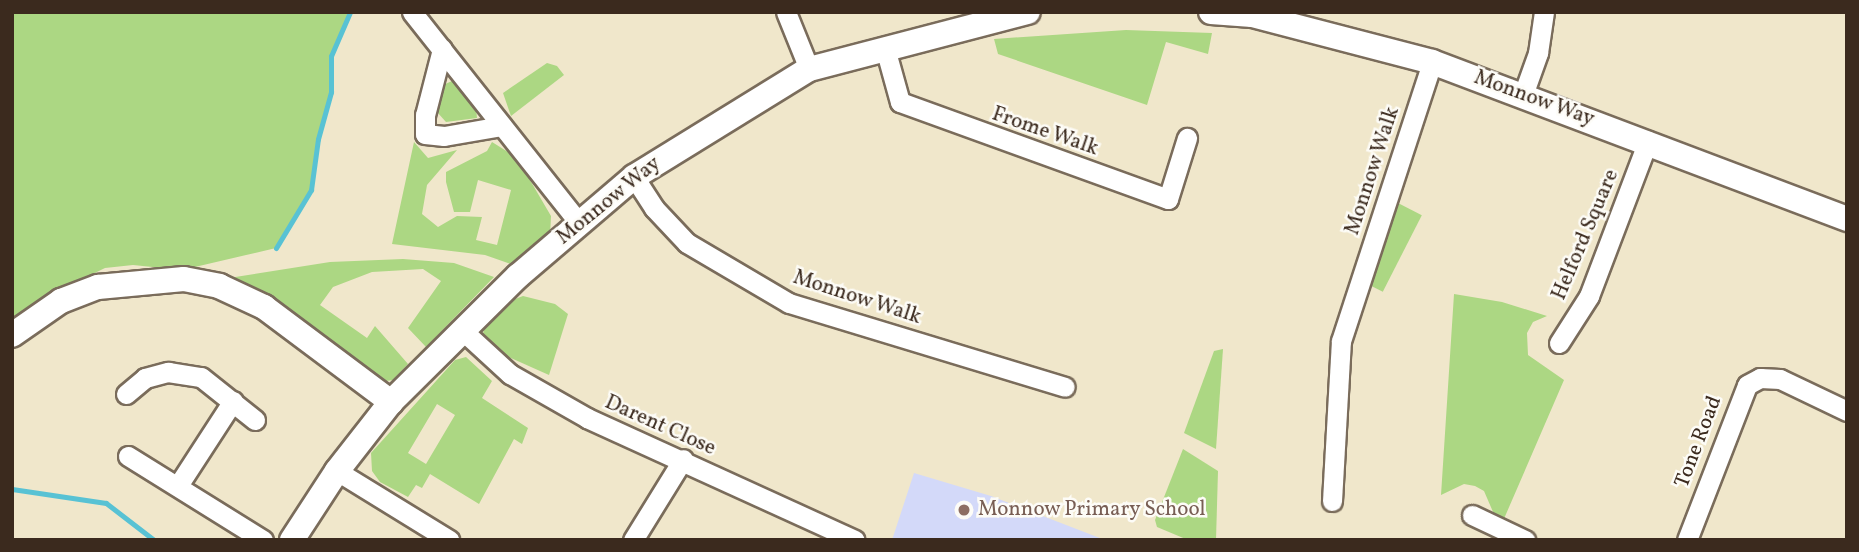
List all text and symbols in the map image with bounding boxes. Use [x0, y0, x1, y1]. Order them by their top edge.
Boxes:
street label: Monnow Way [1470, 65, 1598, 133]
street label: Frome Walk [988, 102, 1102, 162]
street label: Monnow Walk [1340, 103, 1406, 239]
street label: Monnow Way [551, 151, 667, 251]
street label: Helford Square [1547, 166, 1625, 304]
street label: Monnow Walk [789, 265, 925, 331]
street label: Darent Close [601, 390, 719, 462]
street label: Tone Road [1670, 393, 1728, 491]
place label: Monnow Primary School [978, 497, 1207, 523]
marker: Monnow Primary School [956, 502, 972, 518]

